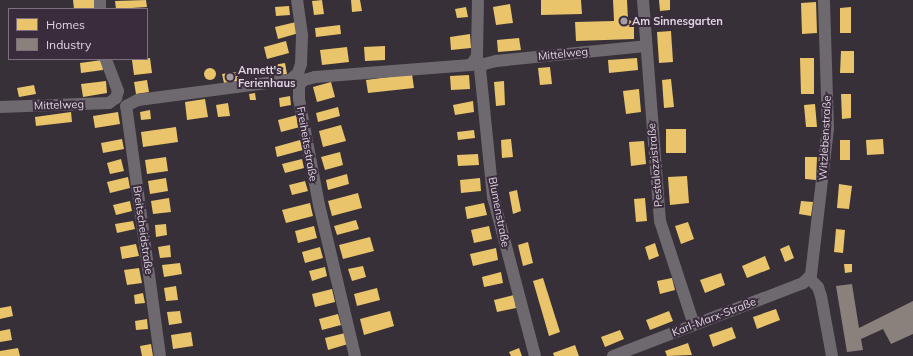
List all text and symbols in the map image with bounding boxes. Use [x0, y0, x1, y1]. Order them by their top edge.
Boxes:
legend [8, 8, 148, 60]
place label: Am Sinnesgarten [632, 14, 723, 28]
marker: Am Sinnesgarten [619, 16, 629, 26]
text: Homes [46, 17, 85, 32]
text: Industry [46, 37, 91, 52]
street label: Mittelweg [537, 45, 589, 63]
place label: Annett's Ferienhaus [238, 64, 295, 90]
marker: Annett's Ferienhaus [225, 72, 235, 82]
street label: Witzlebenstraße [816, 95, 834, 181]
street label: Mittelweg [34, 98, 84, 112]
street label: Freiheitsstraße [294, 106, 320, 182]
street label: Pestalozzistraße [645, 122, 665, 208]
street label: Blumenstraße [486, 176, 512, 248]
street label: Breitscheidstraße [130, 185, 156, 275]
street label: Karl-Marx-Straße [670, 295, 758, 339]

